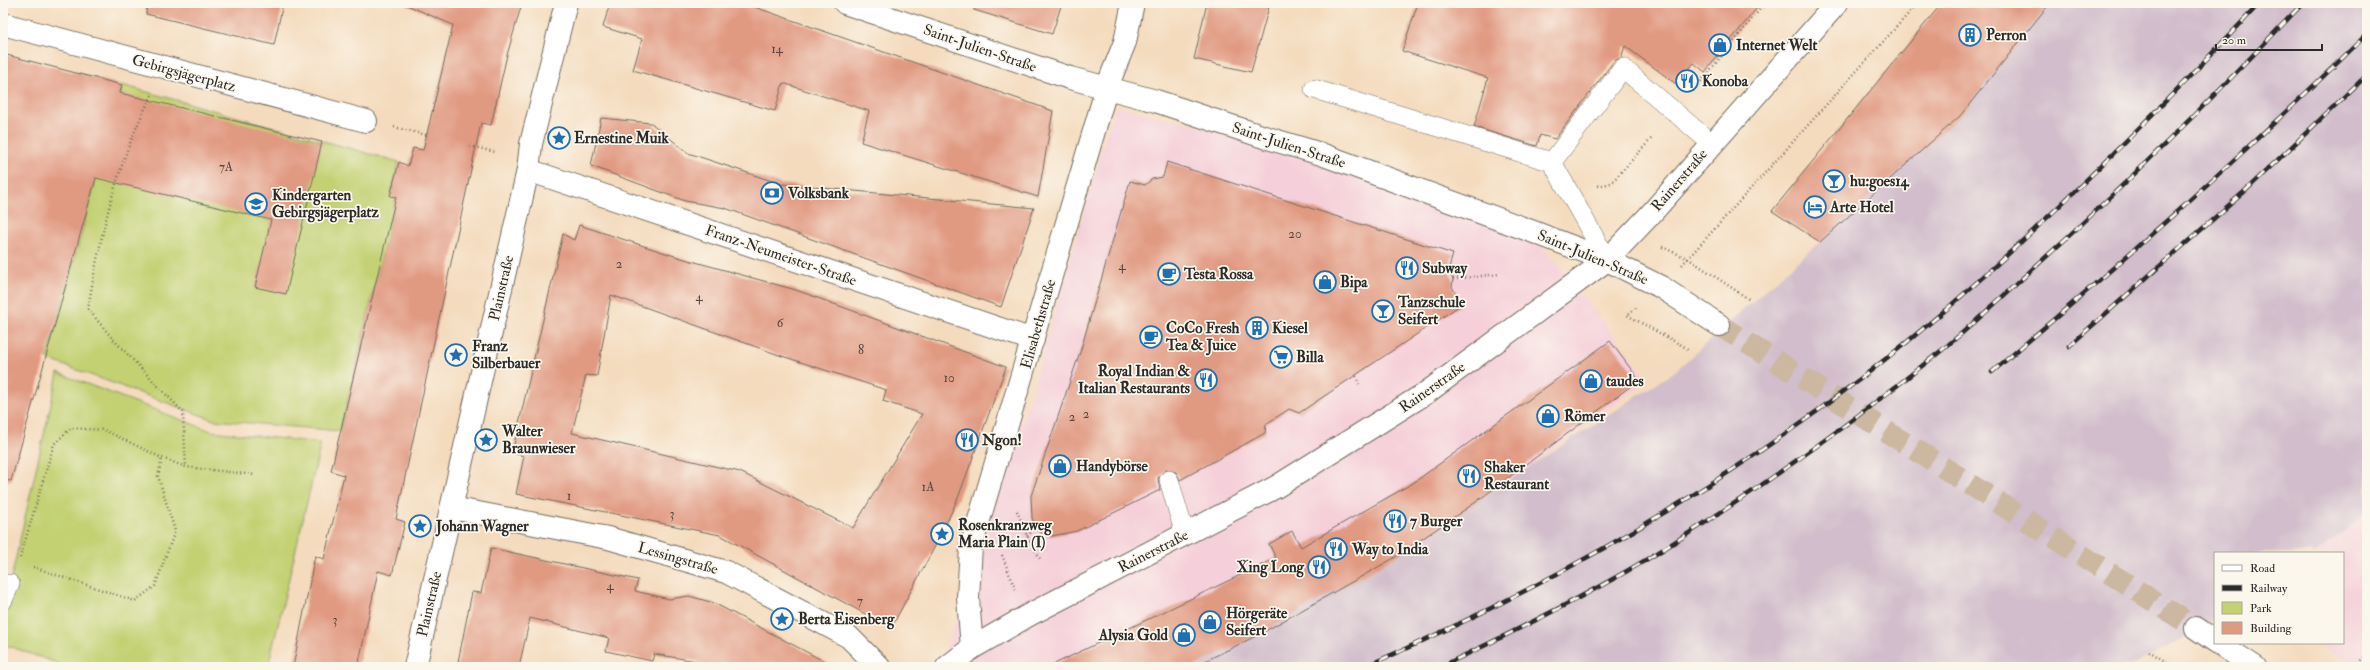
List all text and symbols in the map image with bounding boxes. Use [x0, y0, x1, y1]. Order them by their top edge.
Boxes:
street label: Saint-Julien-Straße [920, 20, 1039, 78]
building icon: Perron [1957, 22, 1983, 48]
place label: Perron [1986, 26, 2027, 45]
scale bar [2216, 26, 2322, 52]
shop icon: Internet Welt [1707, 32, 1733, 58]
text: 20 m [2222, 33, 2247, 48]
place label: Internet Welt [1736, 36, 1817, 55]
house number: 14 [771, 41, 784, 57]
street label: Gebirgsjägerplatz [130, 50, 238, 97]
restaurant icon: Konoba [1674, 68, 1700, 94]
place label: Konoba [1702, 72, 1749, 91]
street label: Saint-Julien-Straße [1229, 118, 1348, 174]
place icon: Ernestine Muik [546, 125, 572, 151]
place label: Ernestine Muik [574, 129, 670, 148]
street label: Rainerstraße [1647, 145, 1712, 215]
house number: 7A [219, 159, 234, 175]
bar icon: hu:goes14 [1821, 168, 1847, 194]
place label: hu:goes14 [1850, 172, 1910, 192]
bank icon: Volksbank [759, 180, 785, 206]
place label: Volksbank [787, 184, 850, 203]
place label: Kindergarten Gebirgsjägerplatz [272, 186, 379, 223]
school or university icon: Kindergarten Gebirgsjägerplatz [243, 191, 269, 217]
hotel icon: Arte Hotel [1802, 194, 1828, 220]
place label: Arte Hotel [1829, 198, 1894, 217]
street label: Franz-Neumeister-Straße [703, 221, 859, 290]
house number: 20 [1288, 226, 1302, 242]
street label: Saint-Julien-Straße [1534, 226, 1651, 290]
street label: Plainstraße [485, 254, 518, 323]
restaurant icon: Subway [1394, 255, 1420, 281]
house number: 2 [616, 256, 623, 272]
house number: 4 [1118, 258, 1126, 274]
place label: Subway [1422, 259, 1468, 279]
cafe icon: Testa Rossa [1156, 261, 1182, 287]
place label: Testa Rossa [1183, 265, 1254, 284]
shop icon: Bipa [1312, 269, 1338, 295]
place label: Bipa [1340, 273, 1368, 293]
street label: Elisabethstraße [1017, 277, 1060, 371]
house number: 4 [695, 289, 703, 305]
place label: Tanzschule Seifert [1397, 293, 1466, 329]
bar icon: Tanzschule Seifert [1370, 298, 1396, 324]
house number: 6 [777, 315, 785, 331]
building icon: Kiesel [1244, 315, 1270, 341]
place label: CoCo Fresh Tea & Juice [1165, 319, 1240, 356]
place label: Kiesel [1272, 319, 1308, 338]
cafe icon: CoCo Fresh Tea & Juice [1138, 324, 1164, 350]
place label: Franz Silberbauer [472, 337, 541, 373]
place icon: Franz Silberbauer [443, 342, 469, 368]
house number: 8 [858, 342, 864, 358]
supermarket icon: Billa [1268, 344, 1294, 370]
place label: Billa [1296, 348, 1324, 367]
street label: Rainerstraße [1395, 358, 1469, 417]
place label: Royal Indian & Italian Restaurants [1078, 362, 1190, 398]
restaurant icon: Royal Indian & Italian Restaurants [1193, 367, 1219, 393]
shop icon: taudes [1578, 368, 1604, 394]
house number: 10 [943, 370, 955, 386]
place label: taudes [1606, 372, 1644, 391]
shop icon: Römer [1535, 403, 1561, 429]
house number: 2 [1083, 406, 1090, 422]
place label: Römer [1564, 407, 1606, 426]
house number: 2 [1069, 409, 1076, 425]
place label: Walter Braunwieser [501, 422, 576, 458]
place icon: Walter Braunwieser [473, 427, 499, 453]
restaurant icon: Ngon! [954, 427, 980, 453]
place label: Ngon! [981, 431, 1022, 451]
shop icon: Handybörse [1047, 453, 1073, 479]
place label: Handybörse [1076, 457, 1148, 477]
place label: Shaker Restaurant [1484, 458, 1549, 494]
restaurant icon: Shaker Restaurant [1456, 463, 1482, 489]
house number: 1A [922, 479, 935, 495]
house number: 1 [567, 488, 572, 504]
house number: 3 [670, 506, 675, 522]
restaurant icon: 7 Burger [1382, 508, 1408, 534]
place label: 7 Burger [1410, 512, 1463, 532]
place icon: Johann Wagner [407, 513, 433, 539]
place label: Rosenkranzweg Maria Plain (I) [957, 516, 1052, 552]
place label: Johann Wagner [435, 517, 529, 537]
place icon: Rosenkranzweg Maria Plain (I) [929, 521, 955, 547]
street label: Rainerstraße [1115, 526, 1192, 577]
restaurant icon: Way to India [1323, 536, 1349, 562]
street label: Lessingstraße [636, 538, 720, 579]
place label: Way to India [1351, 540, 1429, 560]
legend [2214, 552, 2344, 644]
restaurant icon: Xing Long [1306, 554, 1332, 580]
place label: Xing Long [1237, 558, 1305, 578]
text: Road [2250, 561, 2275, 576]
street label: Plainstraße [413, 570, 446, 639]
house number: 4 [606, 578, 614, 594]
text: Railway [2250, 581, 2288, 596]
house number: 7 [857, 593, 863, 609]
text: Park [2250, 601, 2272, 616]
place label: Hörgeräte Seifert [1226, 604, 1288, 640]
place icon: Berta Eisenberg [769, 606, 795, 632]
shop icon: Hörgeräte Seifert [1197, 609, 1223, 635]
place label: Berta Eisenberg [798, 610, 895, 630]
house number: 3 [333, 612, 338, 628]
text: Building [2250, 621, 2293, 636]
shop icon: Alysia Gold [1171, 622, 1197, 648]
place label: Alysia Gold [1098, 626, 1169, 646]

